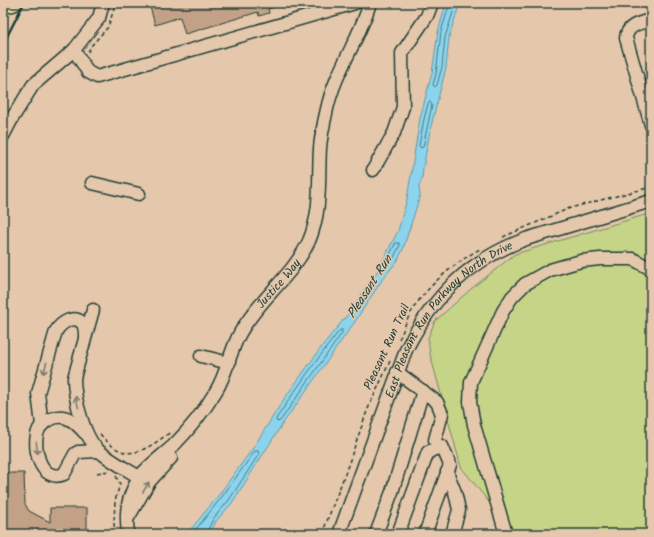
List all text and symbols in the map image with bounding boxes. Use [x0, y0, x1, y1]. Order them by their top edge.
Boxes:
street label: East Pleasant Run Parkway North Drive [380, 236, 516, 401]
water label: Pleasant Run [342, 250, 399, 323]
street label: Justice Way [252, 254, 306, 312]
street label: Pleasant Run Trail [359, 301, 415, 393]
one-way arrow [41, 362, 48, 375]
one-way arrow [73, 396, 80, 409]
one-way arrow [34, 441, 41, 454]
one-way arrow [142, 482, 150, 493]

